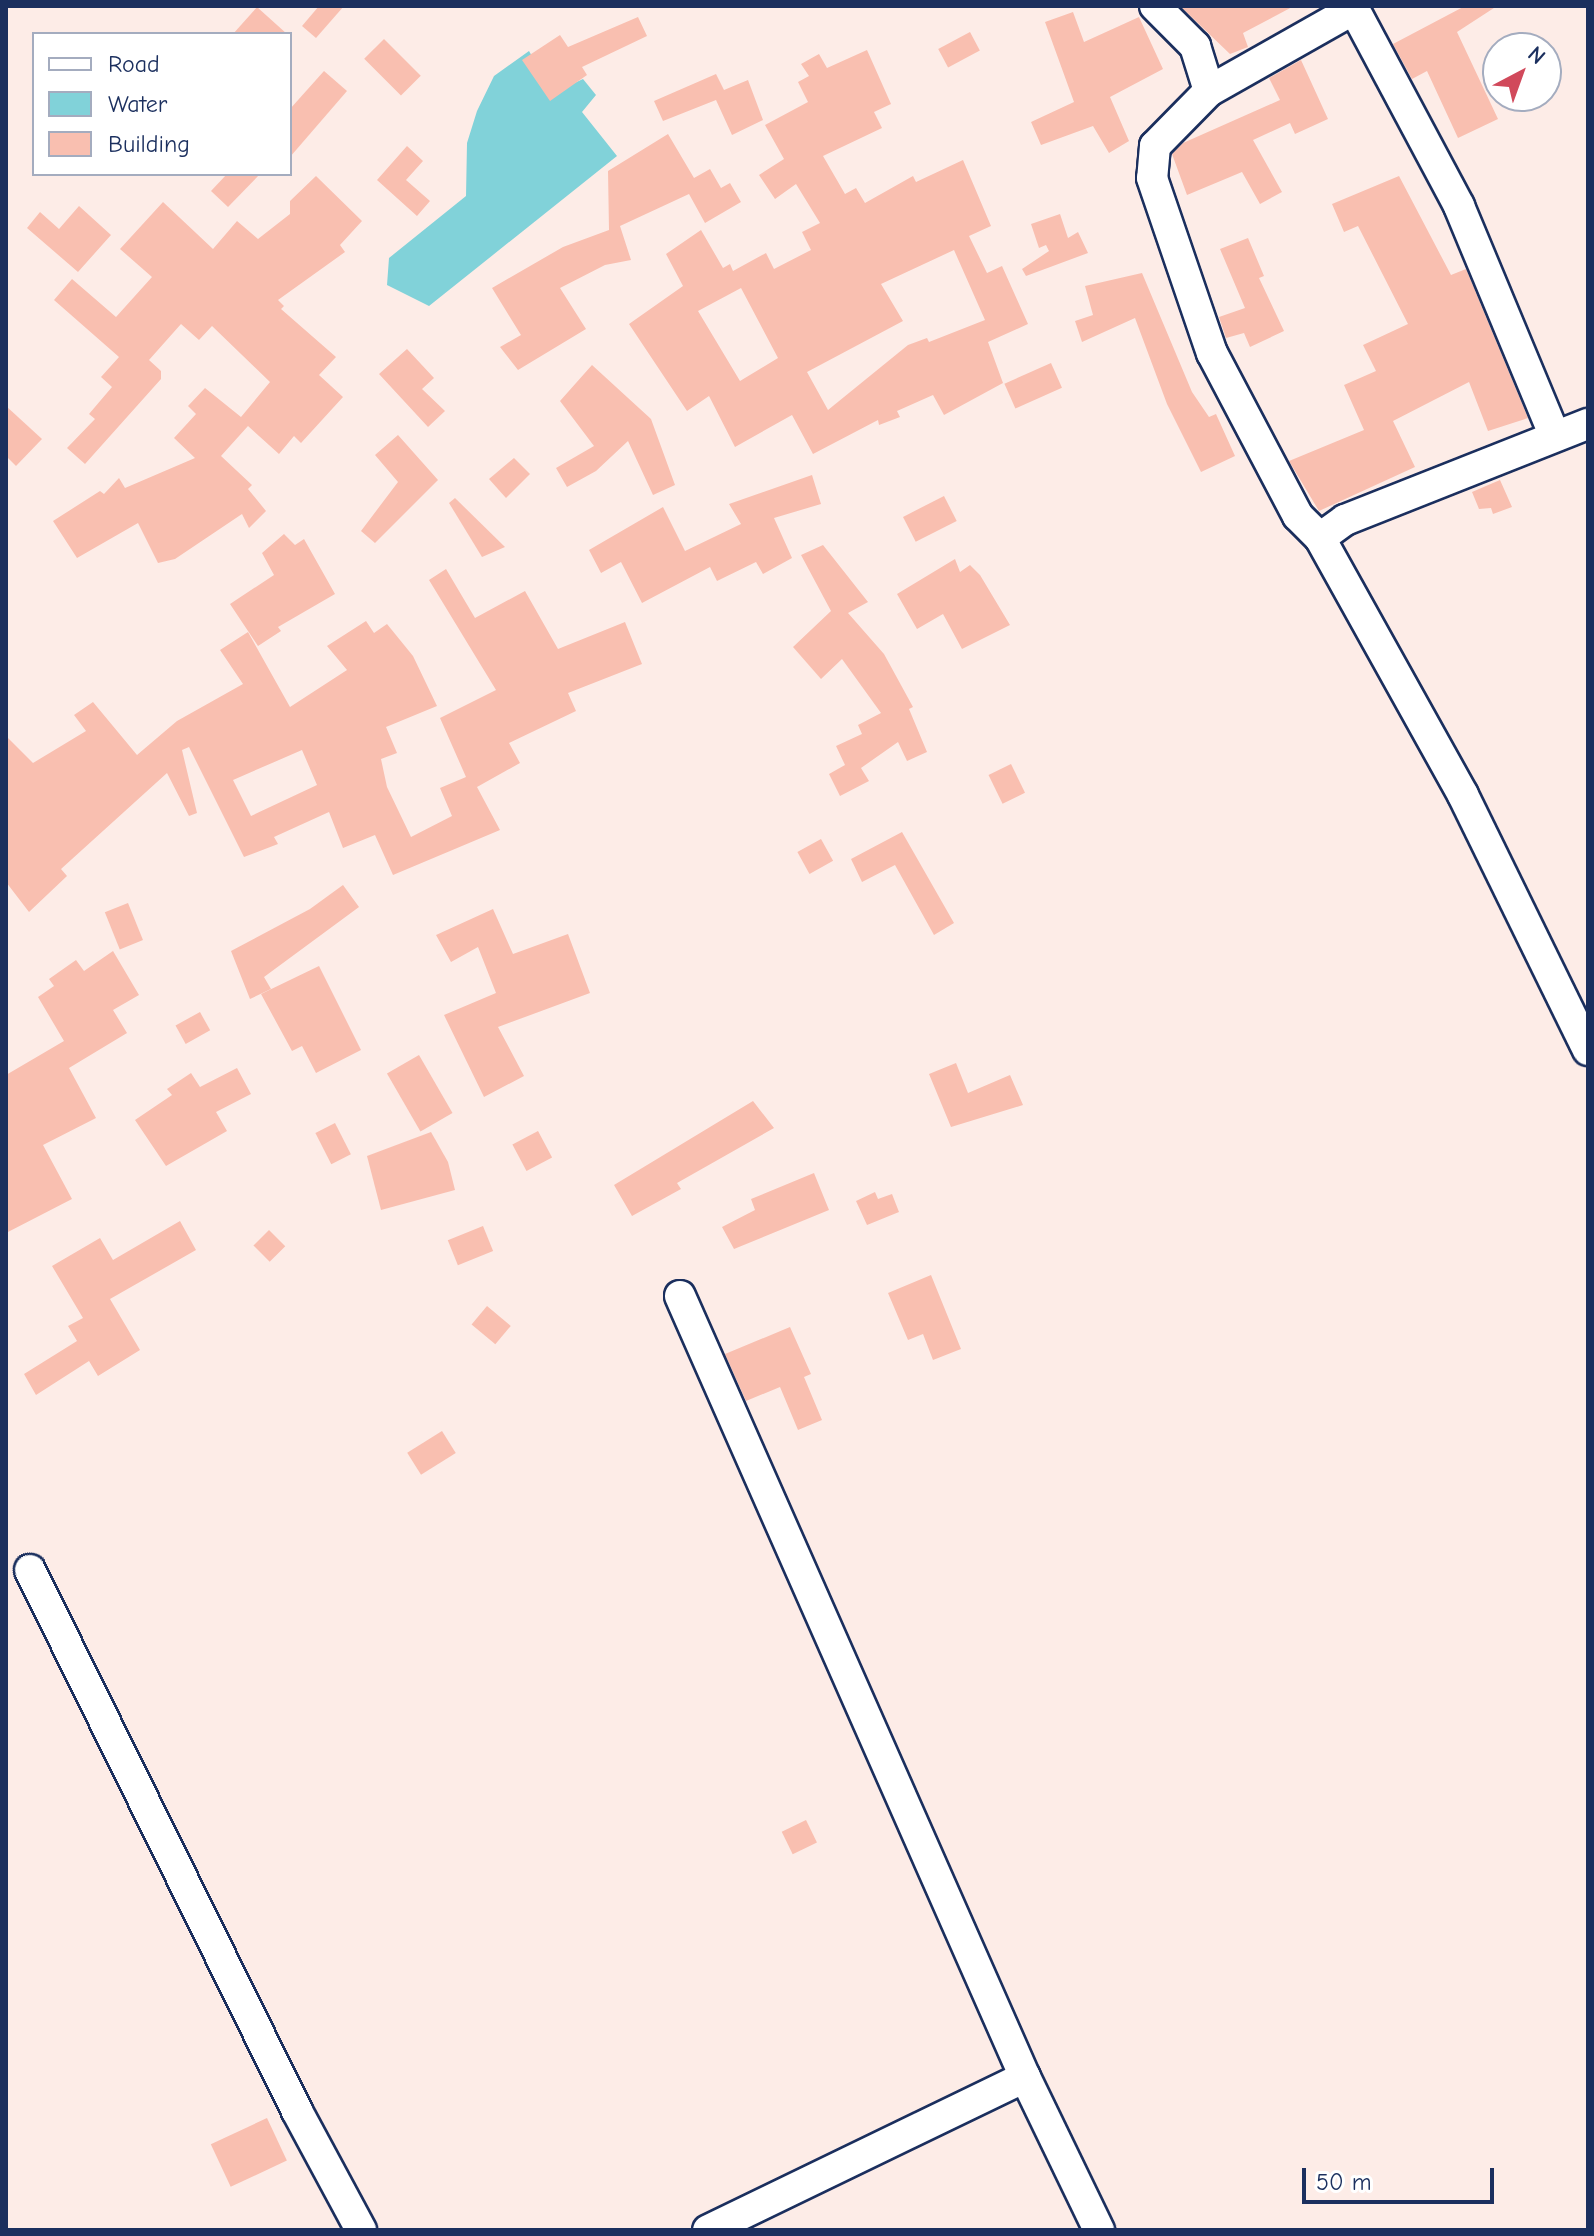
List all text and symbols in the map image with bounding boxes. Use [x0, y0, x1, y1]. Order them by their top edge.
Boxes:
legend [32, 32, 292, 176]
north arrow [1482, 32, 1562, 112]
text: N [1522, 41, 1550, 70]
text: Road [108, 50, 160, 78]
text: Water [108, 90, 167, 118]
text: Building [108, 130, 190, 158]
scale bar [1306, 2152, 1498, 2202]
text: 50 m [1316, 2168, 1372, 2196]

